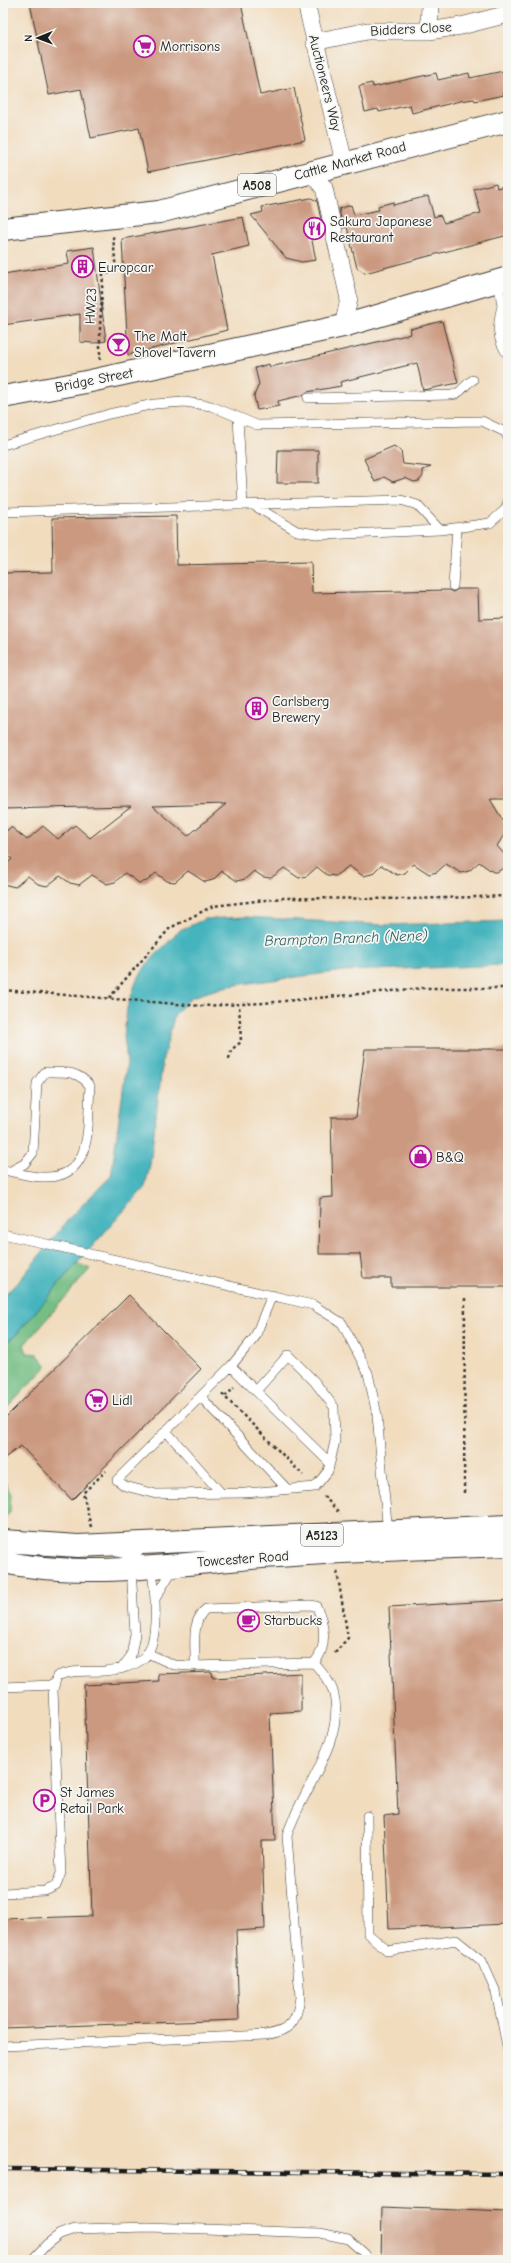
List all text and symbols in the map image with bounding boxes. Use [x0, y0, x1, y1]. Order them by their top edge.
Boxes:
north arrow [18, 18, 58, 58]
street label: Bidders Close [370, 18, 452, 40]
supermarket icon: Morrisons [131, 33, 157, 59]
street label: Auctioneers Way [305, 33, 345, 134]
text: N [22, 34, 35, 42]
place label: Morrisons [160, 38, 220, 55]
street label: Cattle Market Road [292, 138, 408, 184]
road number: A508 [238, 174, 276, 196]
place label: Sakura Japanese Restaurant [330, 213, 432, 246]
restaurant icon: Sakura Japanese Restaurant [301, 216, 327, 242]
building icon: Europcar [70, 254, 96, 280]
place label: Europcar [98, 259, 154, 276]
street label: HW23 [82, 287, 100, 325]
place label: The Malt Shovel Tavern [134, 328, 216, 361]
bar icon: The Malt Shovel Tavern [105, 331, 131, 357]
street label: Bridge Street [54, 364, 135, 396]
place label: Carlsberg Brewery [272, 693, 329, 726]
building icon: Carlsberg Brewery [243, 696, 269, 722]
water label: Brampton Branch (Nene) [264, 926, 428, 950]
shop icon: B&Q [407, 1144, 433, 1170]
place label: B&Q [436, 1149, 464, 1166]
supermarket icon: Lidl [84, 1387, 110, 1413]
place label: Lidl [112, 1392, 133, 1409]
road number: A5123 [301, 1524, 343, 1546]
street label: Towcester Road [196, 1547, 290, 1571]
cafe icon: Starbucks [236, 1607, 262, 1633]
place label: Starbucks [264, 1612, 322, 1629]
place label: St James Retail Park [60, 1784, 124, 1817]
parking icon: St James Retail Park [32, 1787, 58, 1813]

